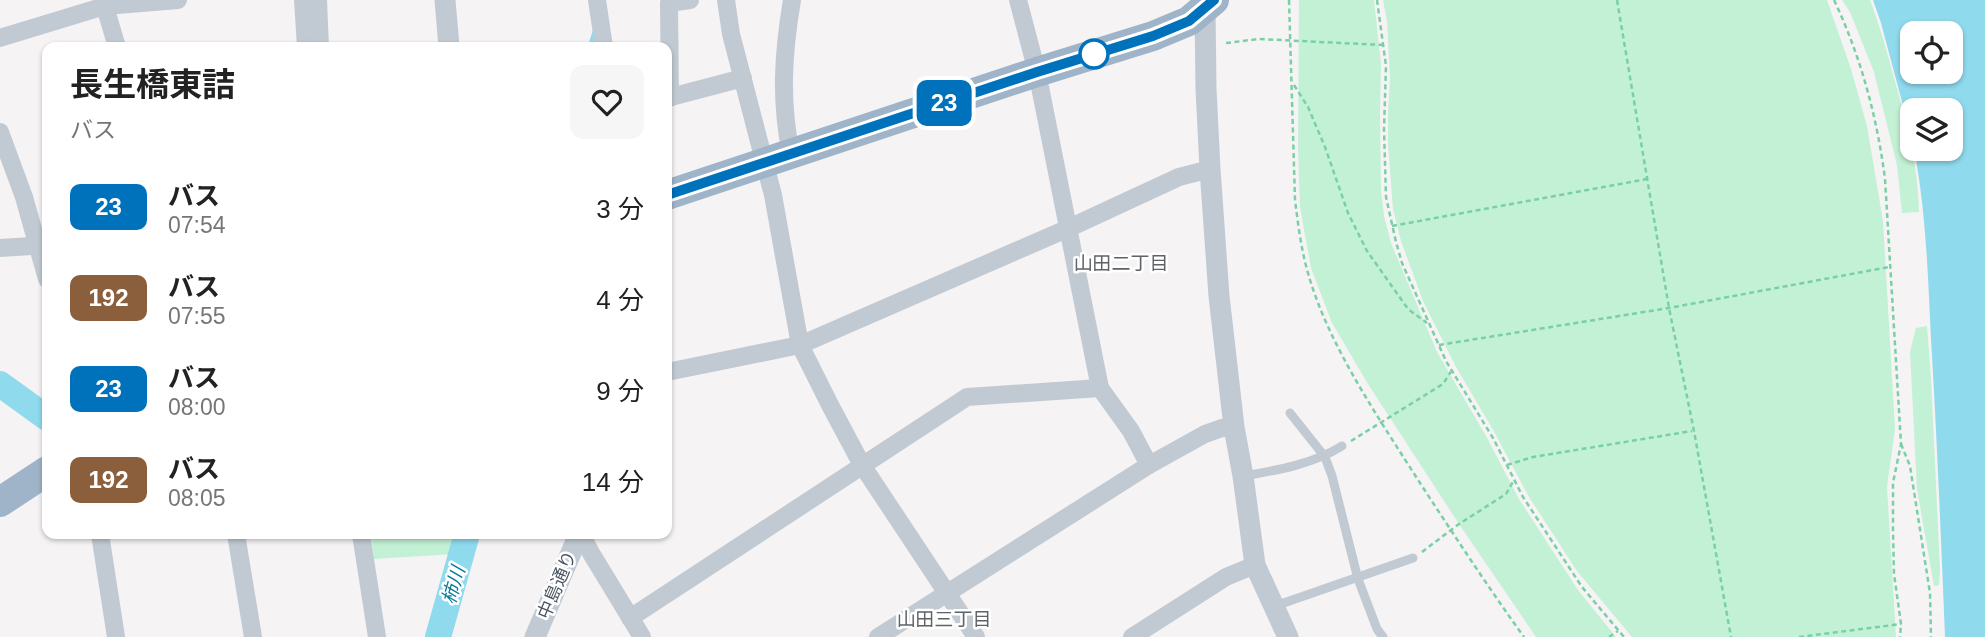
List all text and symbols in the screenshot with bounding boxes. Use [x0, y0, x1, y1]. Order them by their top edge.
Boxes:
map controls [1900, 21, 1963, 161]
button: locate [1900, 21, 1963, 84]
unlabelled marker [1079, 39, 1109, 69]
button: heart [570, 65, 644, 139]
text: 長生橋東詰 [70, 66, 235, 103]
line badge: 23 [912, 80, 976, 126]
text: 23 [931, 89, 957, 116]
button: layers [1900, 98, 1963, 161]
text: バス [70, 117, 116, 143]
text: バス [168, 181, 220, 211]
text: 23 [95, 193, 122, 220]
text: 3 分 [596, 194, 644, 224]
text: 07:54 [168, 212, 226, 238]
district label: 山田二丁目 [1073, 253, 1169, 274]
text: バス [168, 272, 220, 302]
text: 192 [88, 284, 129, 311]
text: 4 分 [596, 285, 644, 315]
text: 07:55 [168, 303, 226, 329]
text: バス [168, 363, 220, 393]
text: 23 [95, 375, 122, 402]
text: 9 分 [596, 376, 644, 406]
text: 08:00 [168, 394, 226, 420]
text: バス [168, 454, 220, 484]
text: 192 [88, 466, 129, 493]
text: 14 分 [582, 467, 644, 497]
text: 08:05 [168, 485, 226, 511]
street label: 中島通り [534, 548, 580, 622]
water label: 柿川 [438, 562, 469, 606]
district label: 山田三丁目 [896, 609, 992, 630]

